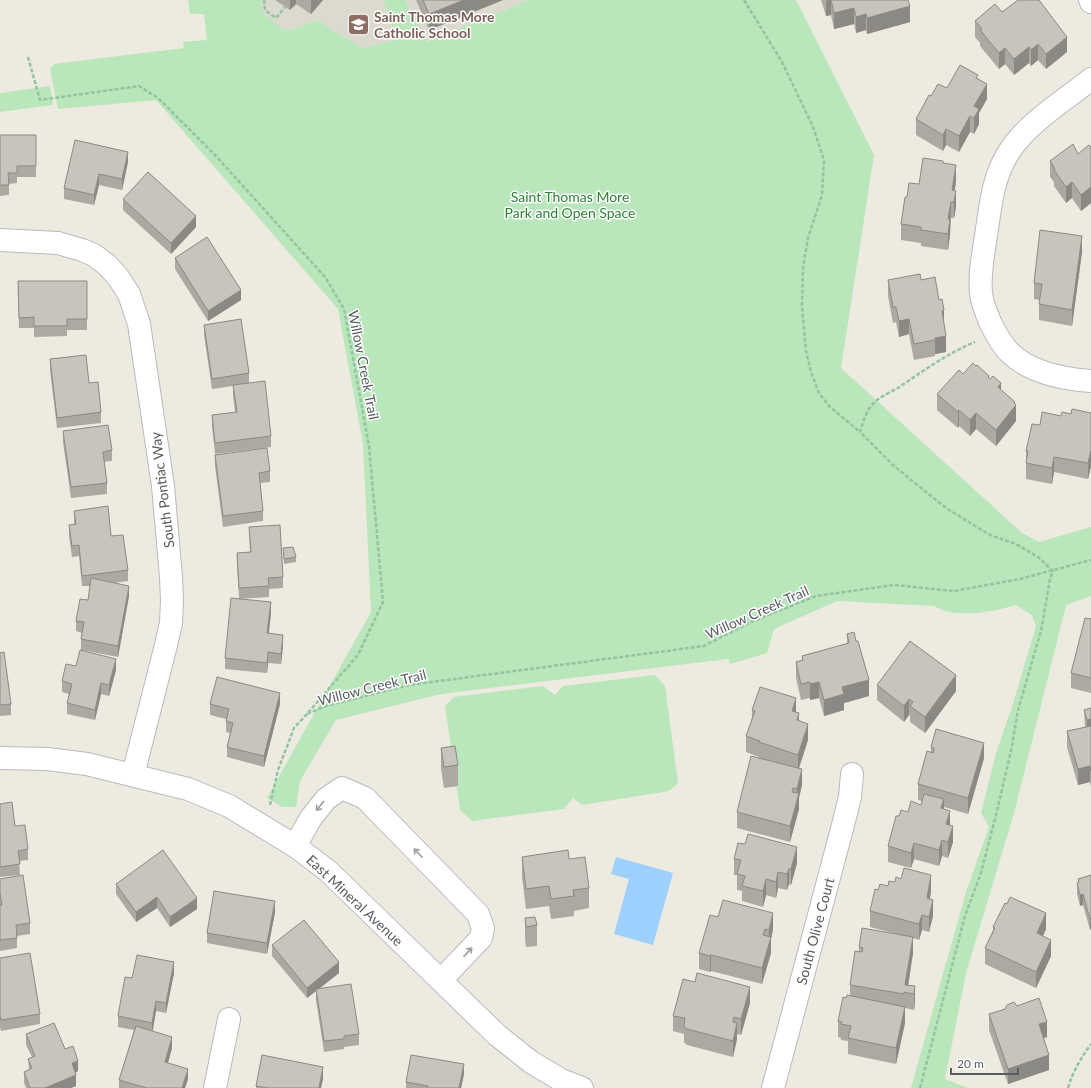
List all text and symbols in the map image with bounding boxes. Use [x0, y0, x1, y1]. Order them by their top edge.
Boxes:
place label: Saint Thomas More Catholic School [374, 8, 495, 41]
school or university icon: Saint Thomas More Catholic School [345, 11, 371, 37]
park label: Saint Thomas More Park and Open Space [504, 188, 636, 221]
street label: Willow Creek Trail [345, 309, 383, 421]
street label: South Pontiac Way [146, 430, 178, 549]
street label: Willow Creek Trail [703, 582, 811, 642]
street label: Willow Creek Trail [316, 665, 428, 709]
one-way arrow [316, 801, 324, 812]
one-way arrow [413, 848, 423, 858]
street label: East Mineral Avenue [303, 851, 407, 949]
street label: South Olive Court [792, 875, 838, 987]
one-way arrow [463, 947, 473, 957]
scale bar [951, 1050, 1018, 1076]
text: 20 m [957, 1056, 984, 1071]

